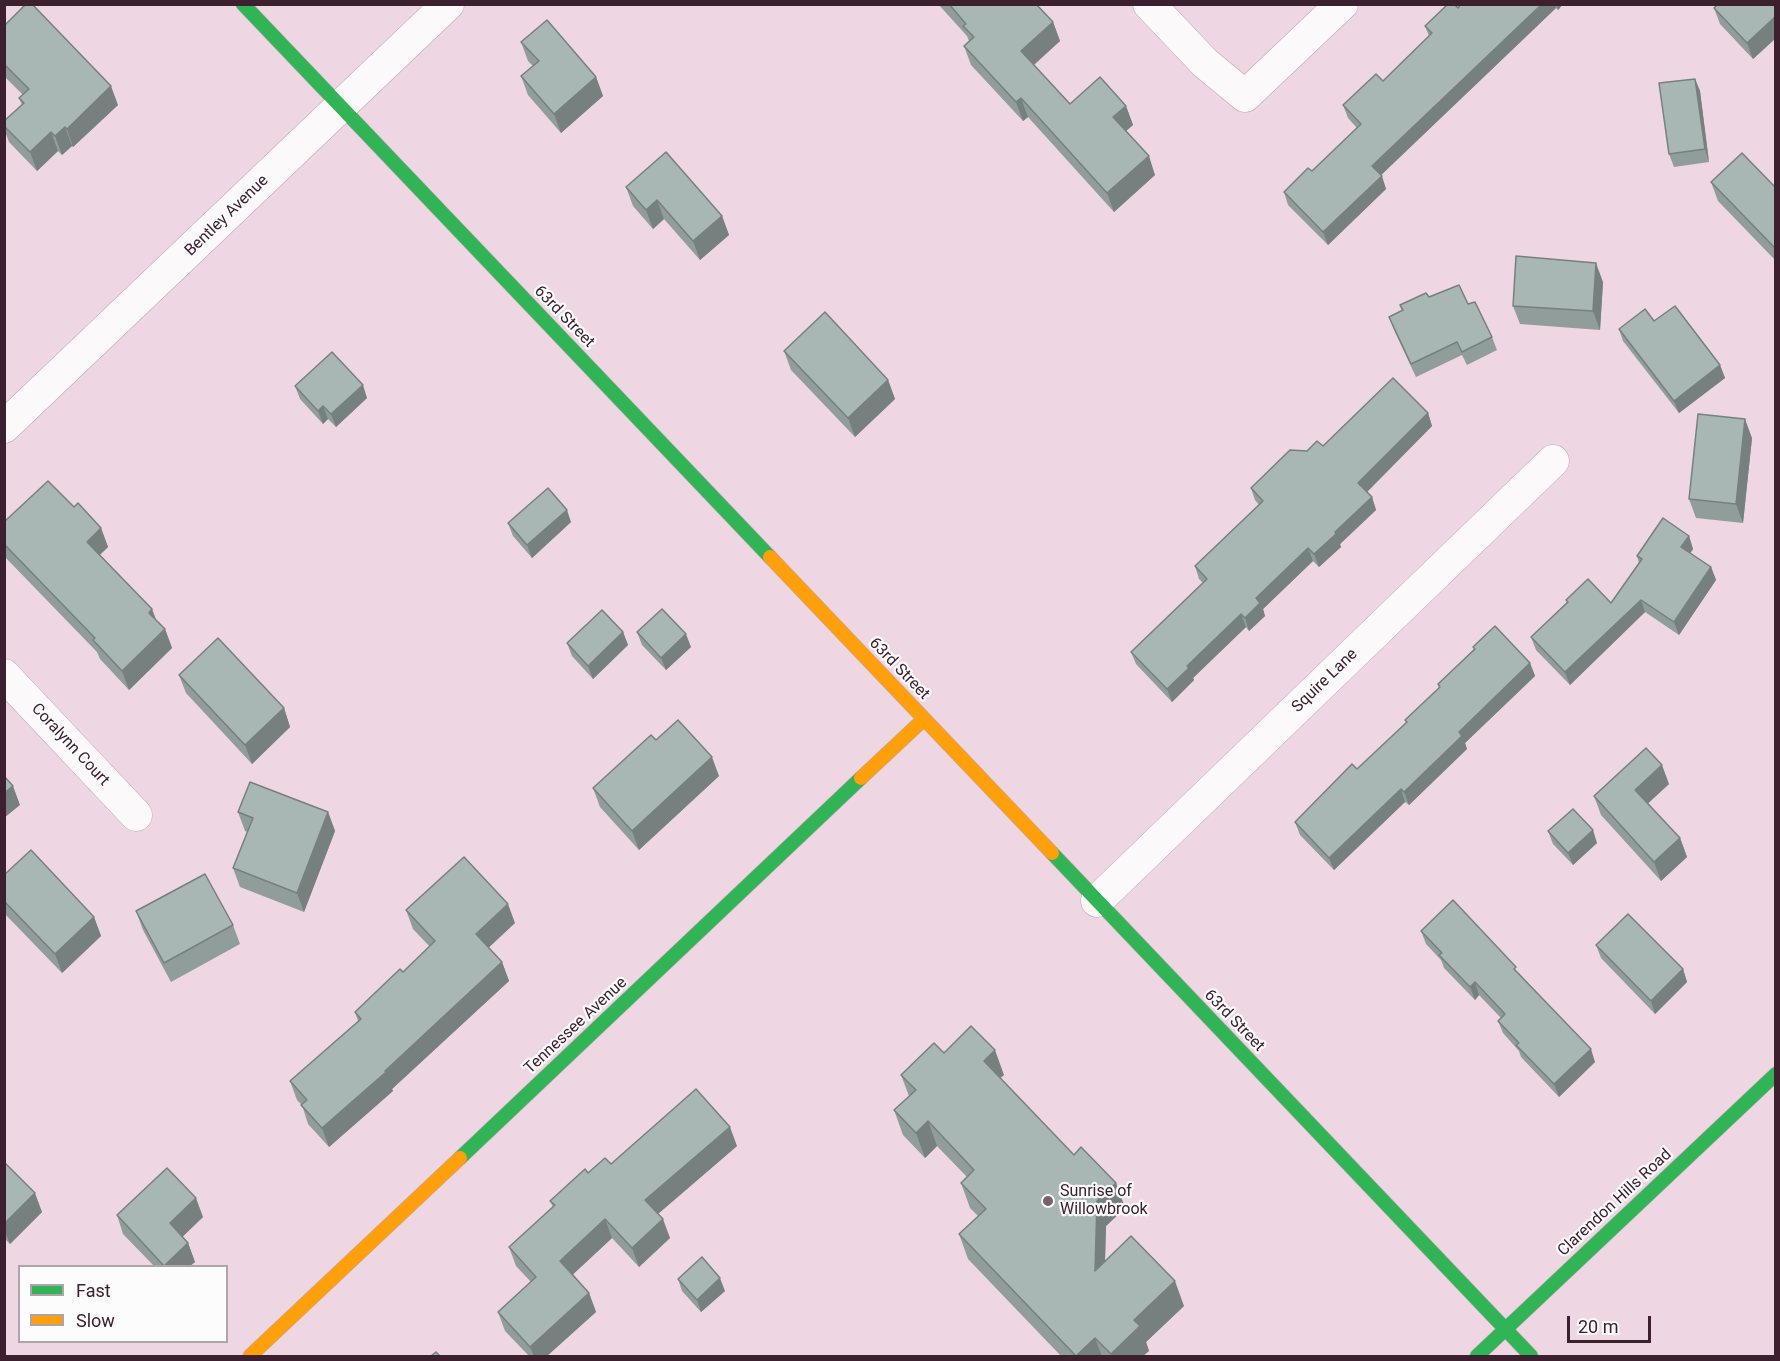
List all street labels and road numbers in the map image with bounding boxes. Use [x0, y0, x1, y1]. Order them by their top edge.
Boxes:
street label: Bentley Avenue [181, 171, 273, 261]
street label: 63rd Street [530, 282, 598, 352]
street label: 63rd Street [865, 634, 933, 704]
street label: Squire Lane [1288, 645, 1362, 717]
street label: Coralynn Court [27, 700, 113, 790]
street label: Tennessee Avenue [521, 974, 631, 1078]
street label: 63rd Street [1200, 986, 1268, 1056]
street label: Clarendon Hills Road [1554, 1145, 1676, 1261]

